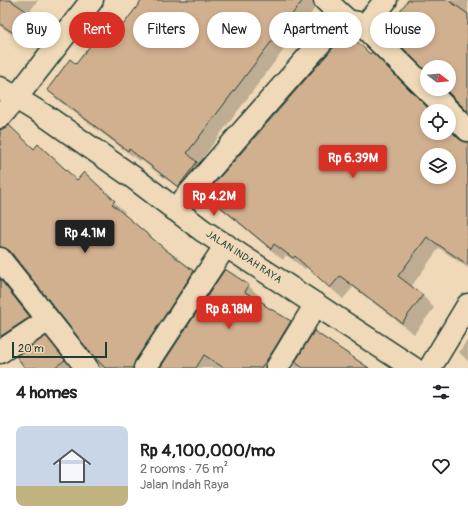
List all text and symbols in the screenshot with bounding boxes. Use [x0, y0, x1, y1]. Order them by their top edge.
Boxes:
chip: Buy [12, 12, 61, 48]
chip: Rent [69, 12, 125, 48]
chip: Filters [133, 12, 199, 48]
chip: New [207, 12, 261, 48]
chip: Apartment [269, 12, 362, 48]
chip: House [370, 12, 435, 48]
north arrow [420, 60, 456, 96]
map controls [420, 60, 456, 184]
button: locate [420, 104, 456, 140]
pin: Rp 6.39M [312, 145, 394, 179]
button: layers [420, 148, 456, 184]
text: Rp 6.39M [328, 150, 378, 166]
pin: Rp 4.2M [177, 183, 251, 217]
text: Rp 4.2M [192, 188, 236, 204]
pin: Rp 4.1M [48, 220, 122, 254]
text: Rp 4.1M [64, 225, 106, 241]
street label: JALAN INDAH RAYA [204, 228, 284, 286]
pin: Rp 8.18M [188, 296, 270, 330]
text: Rp 8.18M [206, 301, 252, 317]
scale bar [12, 340, 107, 359]
text: 20 m [18, 342, 44, 355]
icon: filters [430, 381, 452, 403]
text: 4 homes [16, 382, 77, 403]
text: Rp 4,100,000/mo [140, 440, 275, 461]
icon: home [48, 442, 96, 490]
icon: heart [430, 455, 452, 477]
text: 2 rooms · 76 m² [140, 461, 228, 477]
text: Jalan Indah Raya [140, 477, 229, 493]

